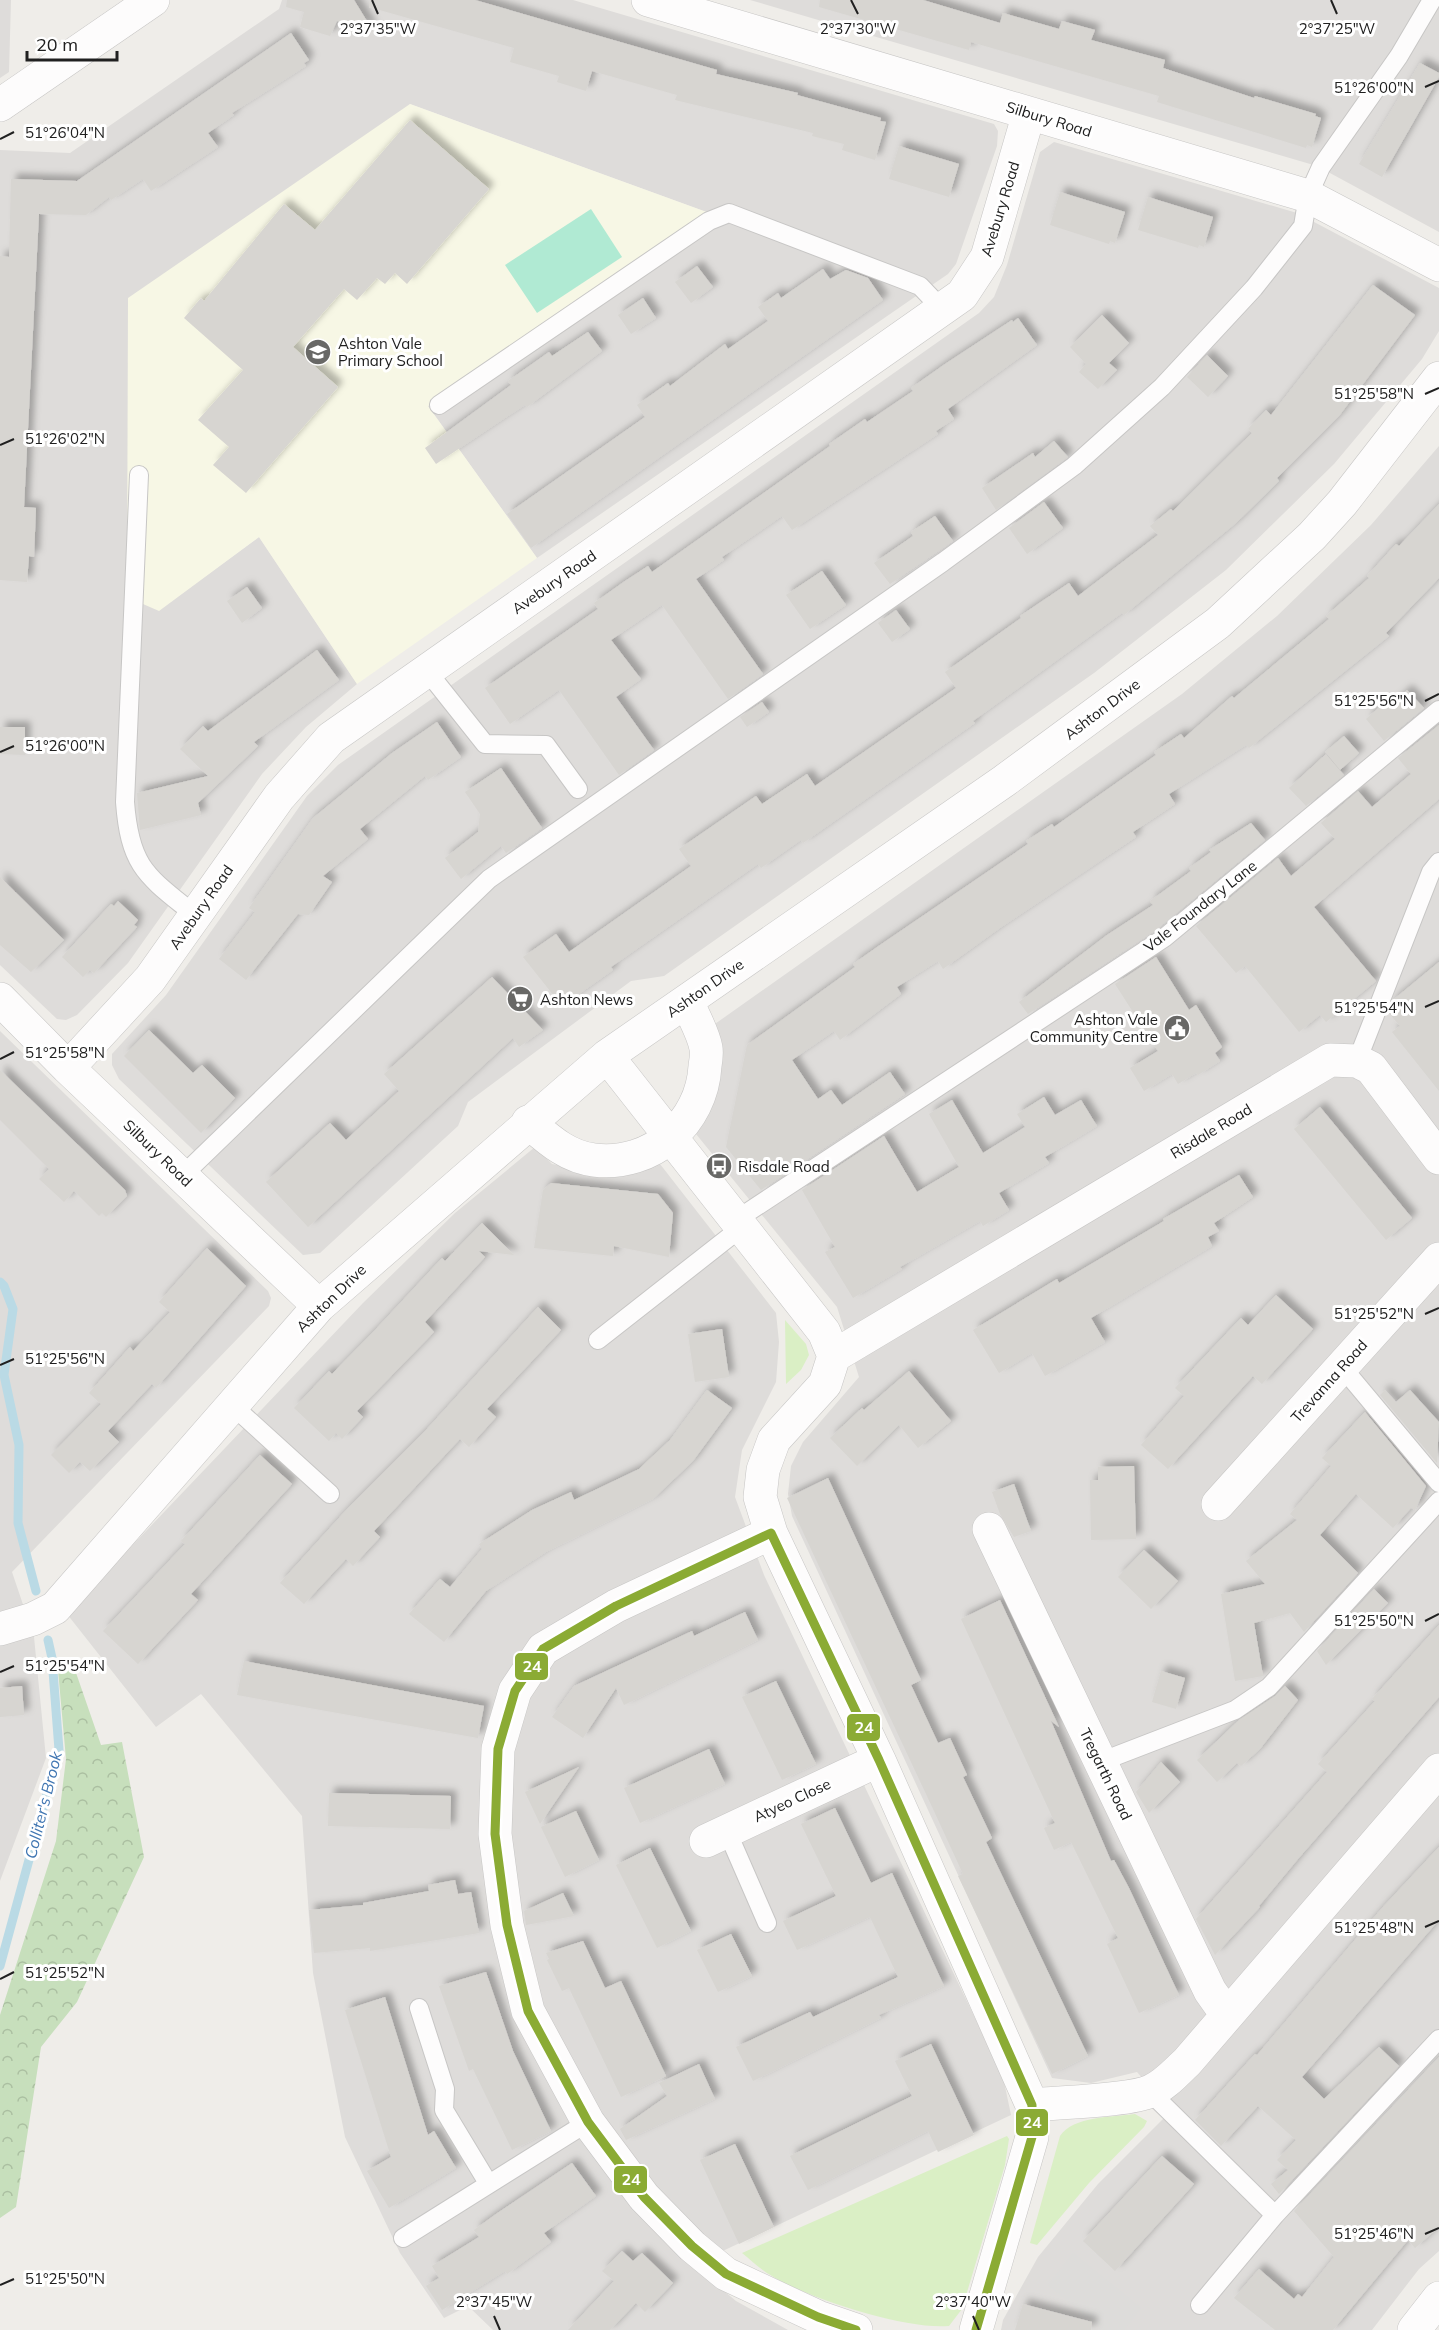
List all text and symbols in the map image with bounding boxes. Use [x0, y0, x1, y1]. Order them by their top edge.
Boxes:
text: 2°37'35"W [340, 19, 417, 38]
text: 2°37'30"W [820, 19, 897, 38]
text: 2°37'25"W [1299, 19, 1376, 38]
scale bar [27, 24, 117, 62]
text: 20 m [36, 33, 78, 56]
text: 51°26'00"N [1334, 78, 1414, 97]
street label: Silbury Road [1004, 97, 1094, 141]
text: 51°26'04"N [25, 123, 105, 142]
street label: Avebury Road [976, 159, 1024, 259]
place label: Ashton Vale Primary School [338, 334, 443, 370]
school or university icon: Ashton Vale Primary School [303, 337, 333, 367]
text: 51°25'58"N [1334, 384, 1414, 403]
text: 51°26'02"N [25, 429, 105, 448]
street label: Avebury Road [508, 546, 600, 618]
street label: Ashton Drive [1060, 674, 1144, 744]
text: 51°25'56"N [1334, 691, 1414, 710]
text: 51°26'00"N [25, 736, 105, 755]
street label: Vale Foundary Lane [1140, 856, 1260, 956]
street label: Avebury Road [165, 861, 237, 953]
street label: Ashton Drive [663, 954, 747, 1022]
supermarket icon: Ashton News [505, 984, 535, 1014]
place label: Ashton News [540, 990, 633, 1009]
text: 51°25'54"N [1334, 998, 1414, 1017]
place label: Ashton Vale Community Centre [1030, 1010, 1158, 1046]
public building icon: Ashton Vale Community Centre [1162, 1013, 1192, 1043]
text: 51°25'58"N [25, 1043, 105, 1062]
street label: Risdale Road [1167, 1099, 1255, 1163]
street label: Silbury Road [119, 1115, 197, 1191]
bus stop icon: Risdale Road [704, 1151, 734, 1181]
place label: Risdale Road [738, 1157, 830, 1176]
street label: Ashton Drive [292, 1260, 370, 1336]
text: 51°25'52"N [1334, 1304, 1414, 1323]
street label: Trevanna Road [1287, 1335, 1371, 1427]
text: 51°25'56"N [25, 1349, 105, 1368]
text: 51°25'50"N [1334, 1611, 1414, 1630]
line badge: 24 [514, 1652, 549, 1681]
text: 51°25'54"N [25, 1656, 105, 1675]
text: 24 [522, 1656, 542, 1676]
line badge: 24 [846, 1713, 881, 1742]
text: 24 [854, 1717, 874, 1737]
street label: Tregarth Road [1076, 1725, 1136, 1823]
water label: Colliter's Brook [20, 1749, 66, 1861]
street label: Atyeo Close [751, 1774, 833, 1826]
text: 51°25'48"N [1334, 1918, 1414, 1937]
text: 51°25'52"N [25, 1963, 105, 1982]
line badge: 24 [1015, 2108, 1049, 2137]
text: 24 [1022, 2112, 1042, 2132]
line badge: 24 [613, 2165, 648, 2194]
text: 24 [621, 2169, 641, 2189]
text: 51°25'46"N [1334, 2224, 1414, 2243]
text: 51°25'50"N [25, 2269, 105, 2288]
text: 2°37'45"W [456, 2292, 533, 2311]
text: 2°37'40"W [935, 2292, 1012, 2311]

